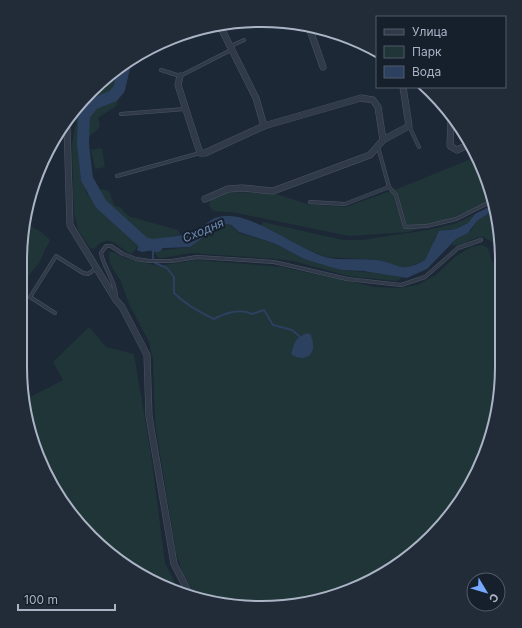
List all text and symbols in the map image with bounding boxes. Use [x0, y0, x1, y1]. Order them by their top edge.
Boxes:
legend [376, 16, 506, 88]
text: Улица [412, 24, 447, 39]
text: Парк [412, 44, 442, 59]
text: Вода [412, 64, 441, 79]
water label: Сходня [180, 214, 226, 245]
north arrow [466, 572, 506, 612]
scale bar [18, 586, 115, 612]
text: С [486, 591, 502, 606]
text: 100 m [24, 592, 58, 607]

